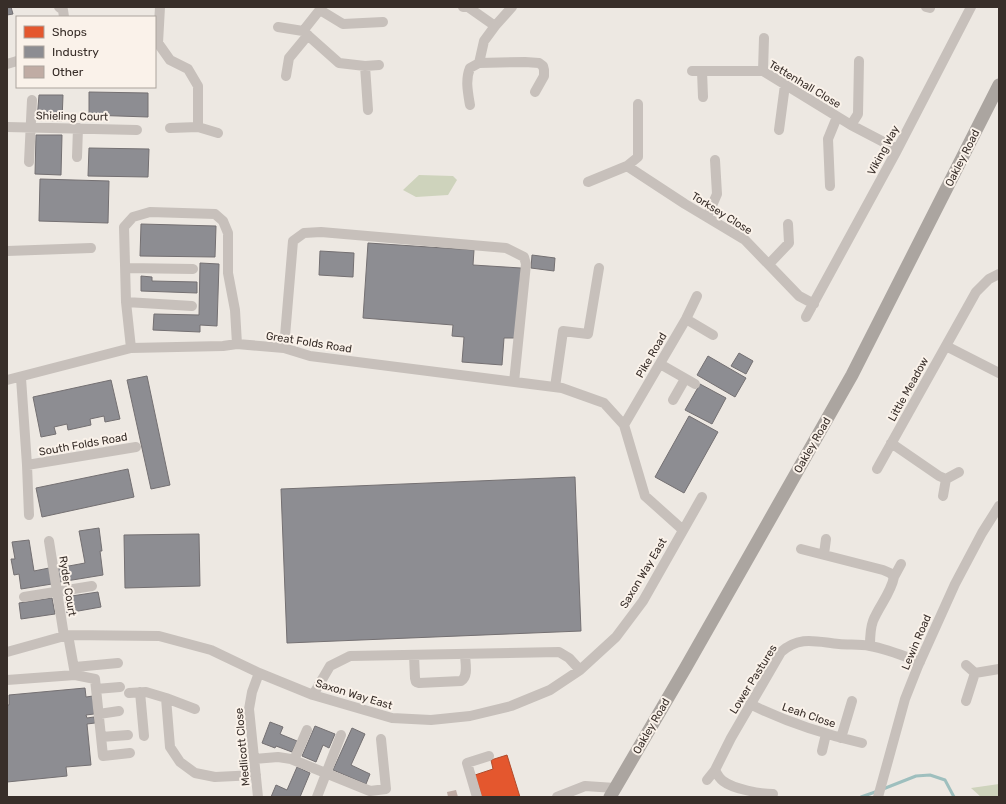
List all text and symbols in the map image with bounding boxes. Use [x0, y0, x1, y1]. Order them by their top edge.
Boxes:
legend [16, 16, 156, 88]
text: Shops [52, 25, 87, 39]
text: Industry [52, 45, 99, 59]
street label: Tettenhall Close [766, 58, 843, 111]
text: Other [52, 65, 84, 79]
street label: Shieling Court [36, 109, 109, 124]
street label: Viking Way [865, 123, 902, 177]
street label: Oakley Road [942, 127, 982, 189]
street label: Torksey Close [689, 189, 755, 237]
street label: Great Folds Road [265, 329, 353, 356]
street label: Pike Road [633, 330, 670, 380]
street label: Little Meadow [885, 355, 932, 424]
street label: Oakley Road [791, 415, 834, 476]
street label: South Folds Road [38, 430, 128, 459]
street label: Saxon Way East [617, 535, 670, 611]
street label: Ryder Court [56, 555, 79, 618]
street label: Lewin Road [899, 613, 934, 672]
street label: Lower Pastures [727, 642, 780, 716]
street label: Saxon Way East [314, 677, 395, 713]
street label: Oakley Road [630, 696, 673, 757]
street label: Leah Close [780, 700, 837, 731]
street label: Medlicott Close [233, 707, 252, 787]

